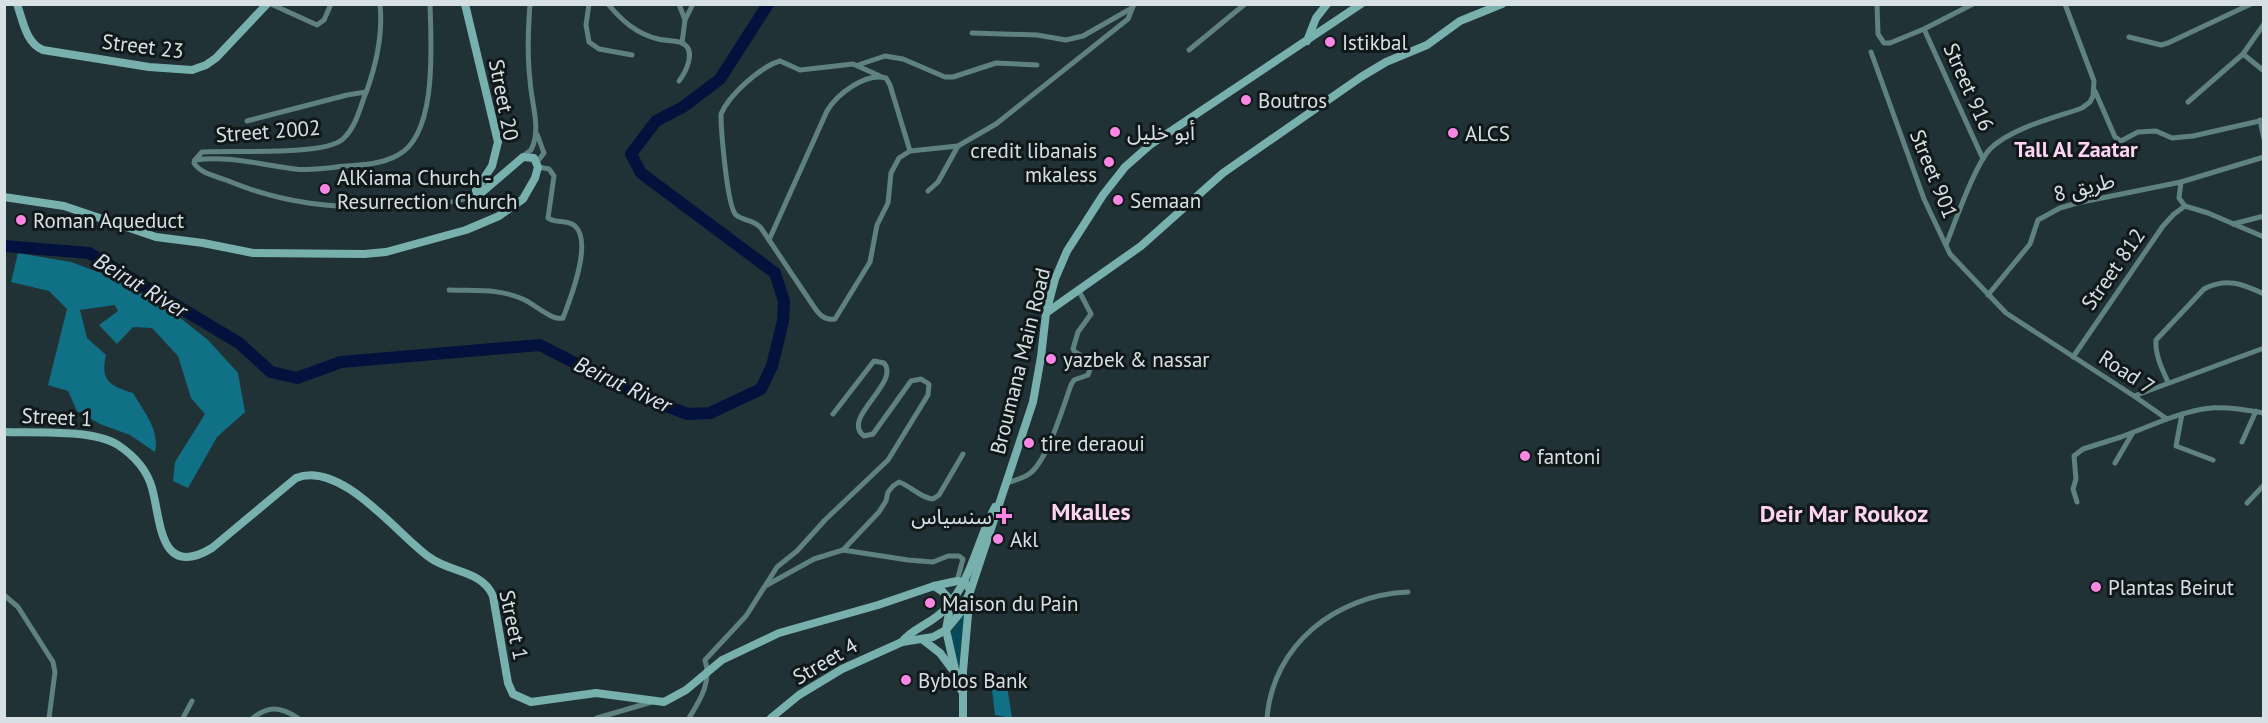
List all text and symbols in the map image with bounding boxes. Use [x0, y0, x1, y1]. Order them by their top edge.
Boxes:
street label: Street 23 [101, 28, 185, 64]
place label: Istikbal [1342, 29, 1408, 56]
marker: Istikbal [1323, 35, 1337, 49]
street label: Street 916 [1938, 39, 2000, 135]
street label: Street 20 [483, 57, 525, 143]
place label: Boutros [1258, 87, 1327, 114]
marker: Boutros [1239, 93, 1253, 107]
street label: Street 2002 [215, 114, 321, 148]
place label: أبو خليل [1127, 119, 1195, 146]
place label: ALCS [1465, 120, 1510, 147]
marker: أبو خليل [1108, 125, 1122, 139]
marker: ALCS [1446, 126, 1460, 140]
street label: Street 901 [1904, 126, 1964, 222]
district label: Tall Al Zaatar [2014, 135, 2138, 163]
place label: credit libanais mkaless [970, 137, 1097, 188]
marker: credit libanais mkaless [1102, 155, 1116, 169]
place label: AlKiama Church - Resurrection Church [337, 164, 518, 215]
street label: طريق 8 [2051, 166, 2117, 208]
marker: AlKiama Church - Resurrection Church [318, 182, 332, 196]
place label: Semaan [1130, 187, 1201, 214]
marker: Semaan [1111, 193, 1125, 207]
place label: Roman Aqueduct [33, 207, 184, 234]
marker: Roman Aqueduct [14, 213, 28, 227]
street label: Street 812 [2075, 223, 2151, 315]
water label: Beirut River [89, 246, 194, 325]
street label: Broumana Main Road [984, 265, 1056, 457]
street label: Road 7 [2094, 344, 2160, 400]
place label: yazbek & nassar [1063, 346, 1209, 373]
water label: Beirut River [570, 349, 678, 419]
marker: yazbek & nassar [1044, 352, 1058, 366]
street label: Street 1 [21, 402, 93, 432]
place label: tire deraoui [1041, 430, 1145, 457]
marker: tire deraoui [1022, 436, 1036, 450]
place label: fantoni [1537, 443, 1601, 470]
marker: fantoni [1518, 449, 1532, 463]
district label: Mkalles [1051, 496, 1131, 527]
district label: Deir Mar Roukoz [1760, 498, 1928, 529]
place label: سنسياس [911, 503, 992, 530]
marker: سنسياس [997, 509, 1011, 523]
place label: Akl [1010, 526, 1038, 553]
marker: Akl [991, 532, 1005, 546]
place label: Plantas Beirut [2108, 574, 2234, 601]
marker: Plantas Beirut [2089, 580, 2103, 594]
street label: Street 1 [493, 588, 535, 662]
place label: Maison du Pain [942, 590, 1079, 617]
marker: Maison du Pain [923, 596, 937, 610]
street label: Street 4 [788, 632, 862, 690]
place label: Byblos Bank [918, 667, 1027, 694]
marker: Byblos Bank [899, 673, 913, 687]

